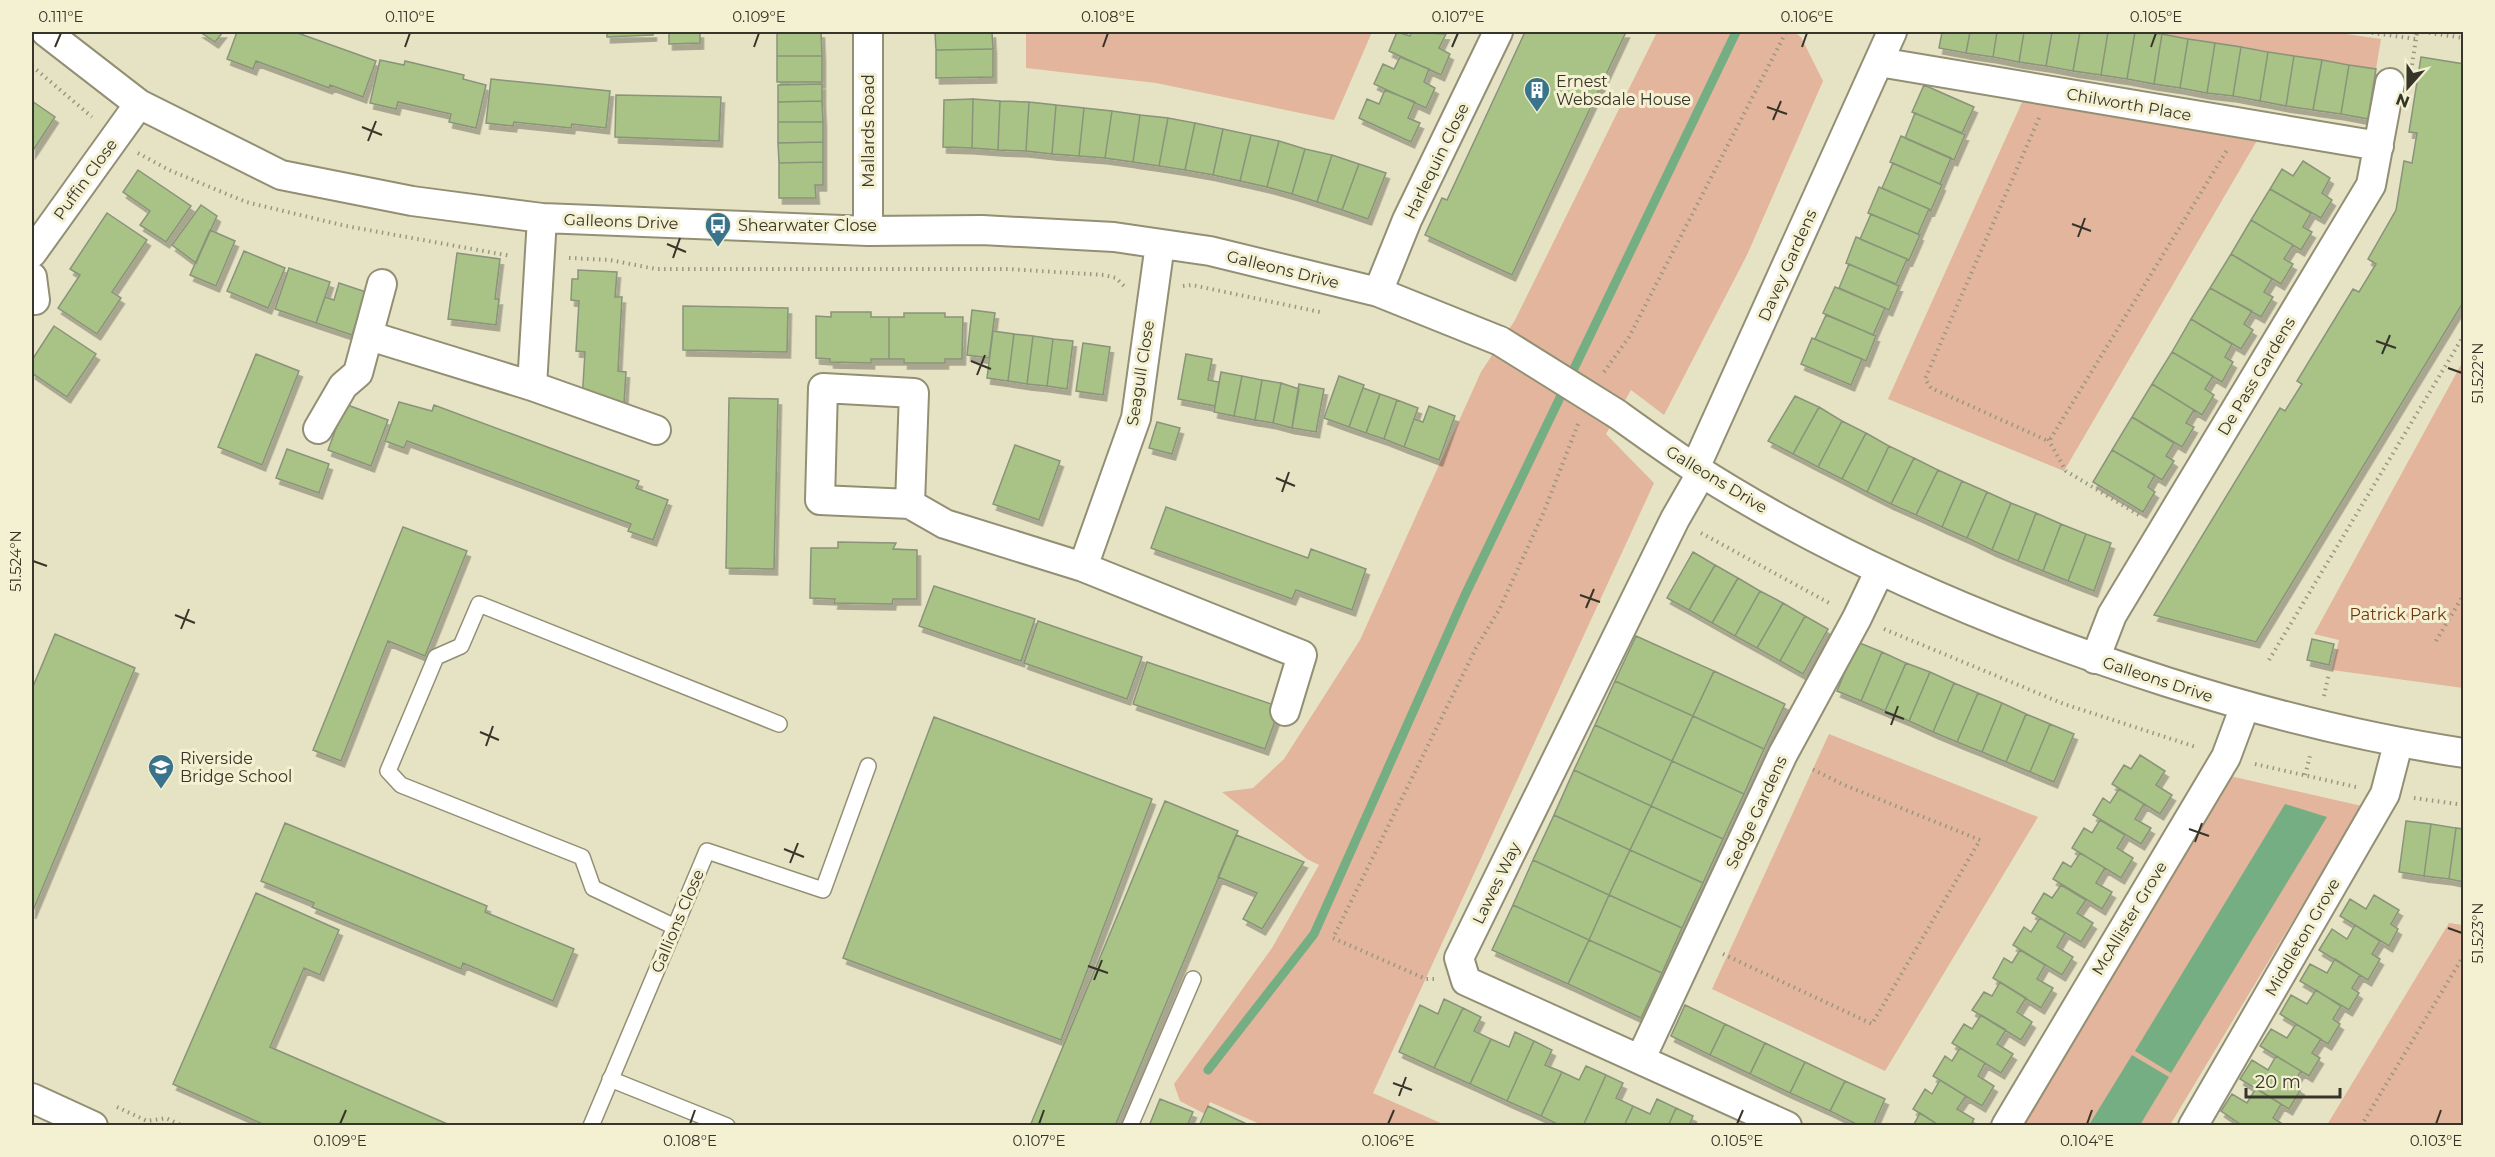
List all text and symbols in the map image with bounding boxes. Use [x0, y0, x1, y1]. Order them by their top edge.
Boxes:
text: 0.111°E [38, 7, 84, 26]
text: 0.110°E [385, 7, 435, 26]
text: 0.109°E [732, 7, 786, 26]
text: 0.108°E [1081, 7, 1135, 26]
text: 0.107°E [1431, 7, 1485, 26]
text: 0.106°E [1780, 7, 1834, 26]
text: 0.105°E [2130, 7, 2182, 26]
north arrow [2378, 57, 2438, 117]
place label: Ernest Websdale House [1556, 72, 1691, 109]
street label: Mallards Road [859, 74, 878, 188]
building icon: Ernest Websdale House [1522, 75, 1552, 113]
street label: Chilworth Place [2065, 84, 2193, 125]
text: N [2393, 89, 2412, 112]
street label: Harlequin Close [1400, 100, 1473, 222]
street label: Puffin Close [50, 135, 121, 224]
street label: Davey Gardens [1754, 206, 1821, 324]
street label: Galleons Drive [563, 210, 679, 233]
bus stop icon: Shearwater Close [703, 210, 733, 248]
place label: Shearwater Close [738, 216, 877, 235]
street label: Galleons Drive [1225, 246, 1341, 293]
street label: De Pass Gardens [2214, 313, 2299, 439]
street label: Seagull Close [1123, 319, 1158, 427]
text: 51.522°N [2468, 342, 2487, 404]
street label: Galleons Drive [1663, 442, 1771, 517]
text: 51.524°N [6, 530, 25, 592]
park label: Patrick Park [2350, 605, 2447, 624]
street label: Galleons Drive [2100, 653, 2215, 706]
place label: Riverside Bridge School [180, 749, 292, 786]
school or university icon: Riverside Bridge School [146, 752, 176, 790]
street label: Sedge Gardens [1722, 753, 1791, 872]
street label: Lawes Way [1468, 839, 1525, 927]
street label: McAllister Grove [2088, 858, 2171, 979]
street label: Gallions Close [647, 867, 708, 976]
street label: Middleton Grove [2261, 875, 2344, 1000]
text: 51.523°N [2468, 903, 2487, 963]
scale bar [2246, 1061, 2340, 1099]
text: 20 m [2255, 1071, 2301, 1093]
text: 0.109°E [313, 1131, 367, 1150]
text: 0.108°E [663, 1131, 717, 1150]
text: 0.107°E [1012, 1131, 1066, 1150]
text: 0.106°E [1361, 1131, 1415, 1150]
text: 0.105°E [1711, 1131, 1763, 1150]
text: 0.104°E [2060, 1131, 2114, 1150]
text: 0.103°E [2410, 1131, 2462, 1150]

